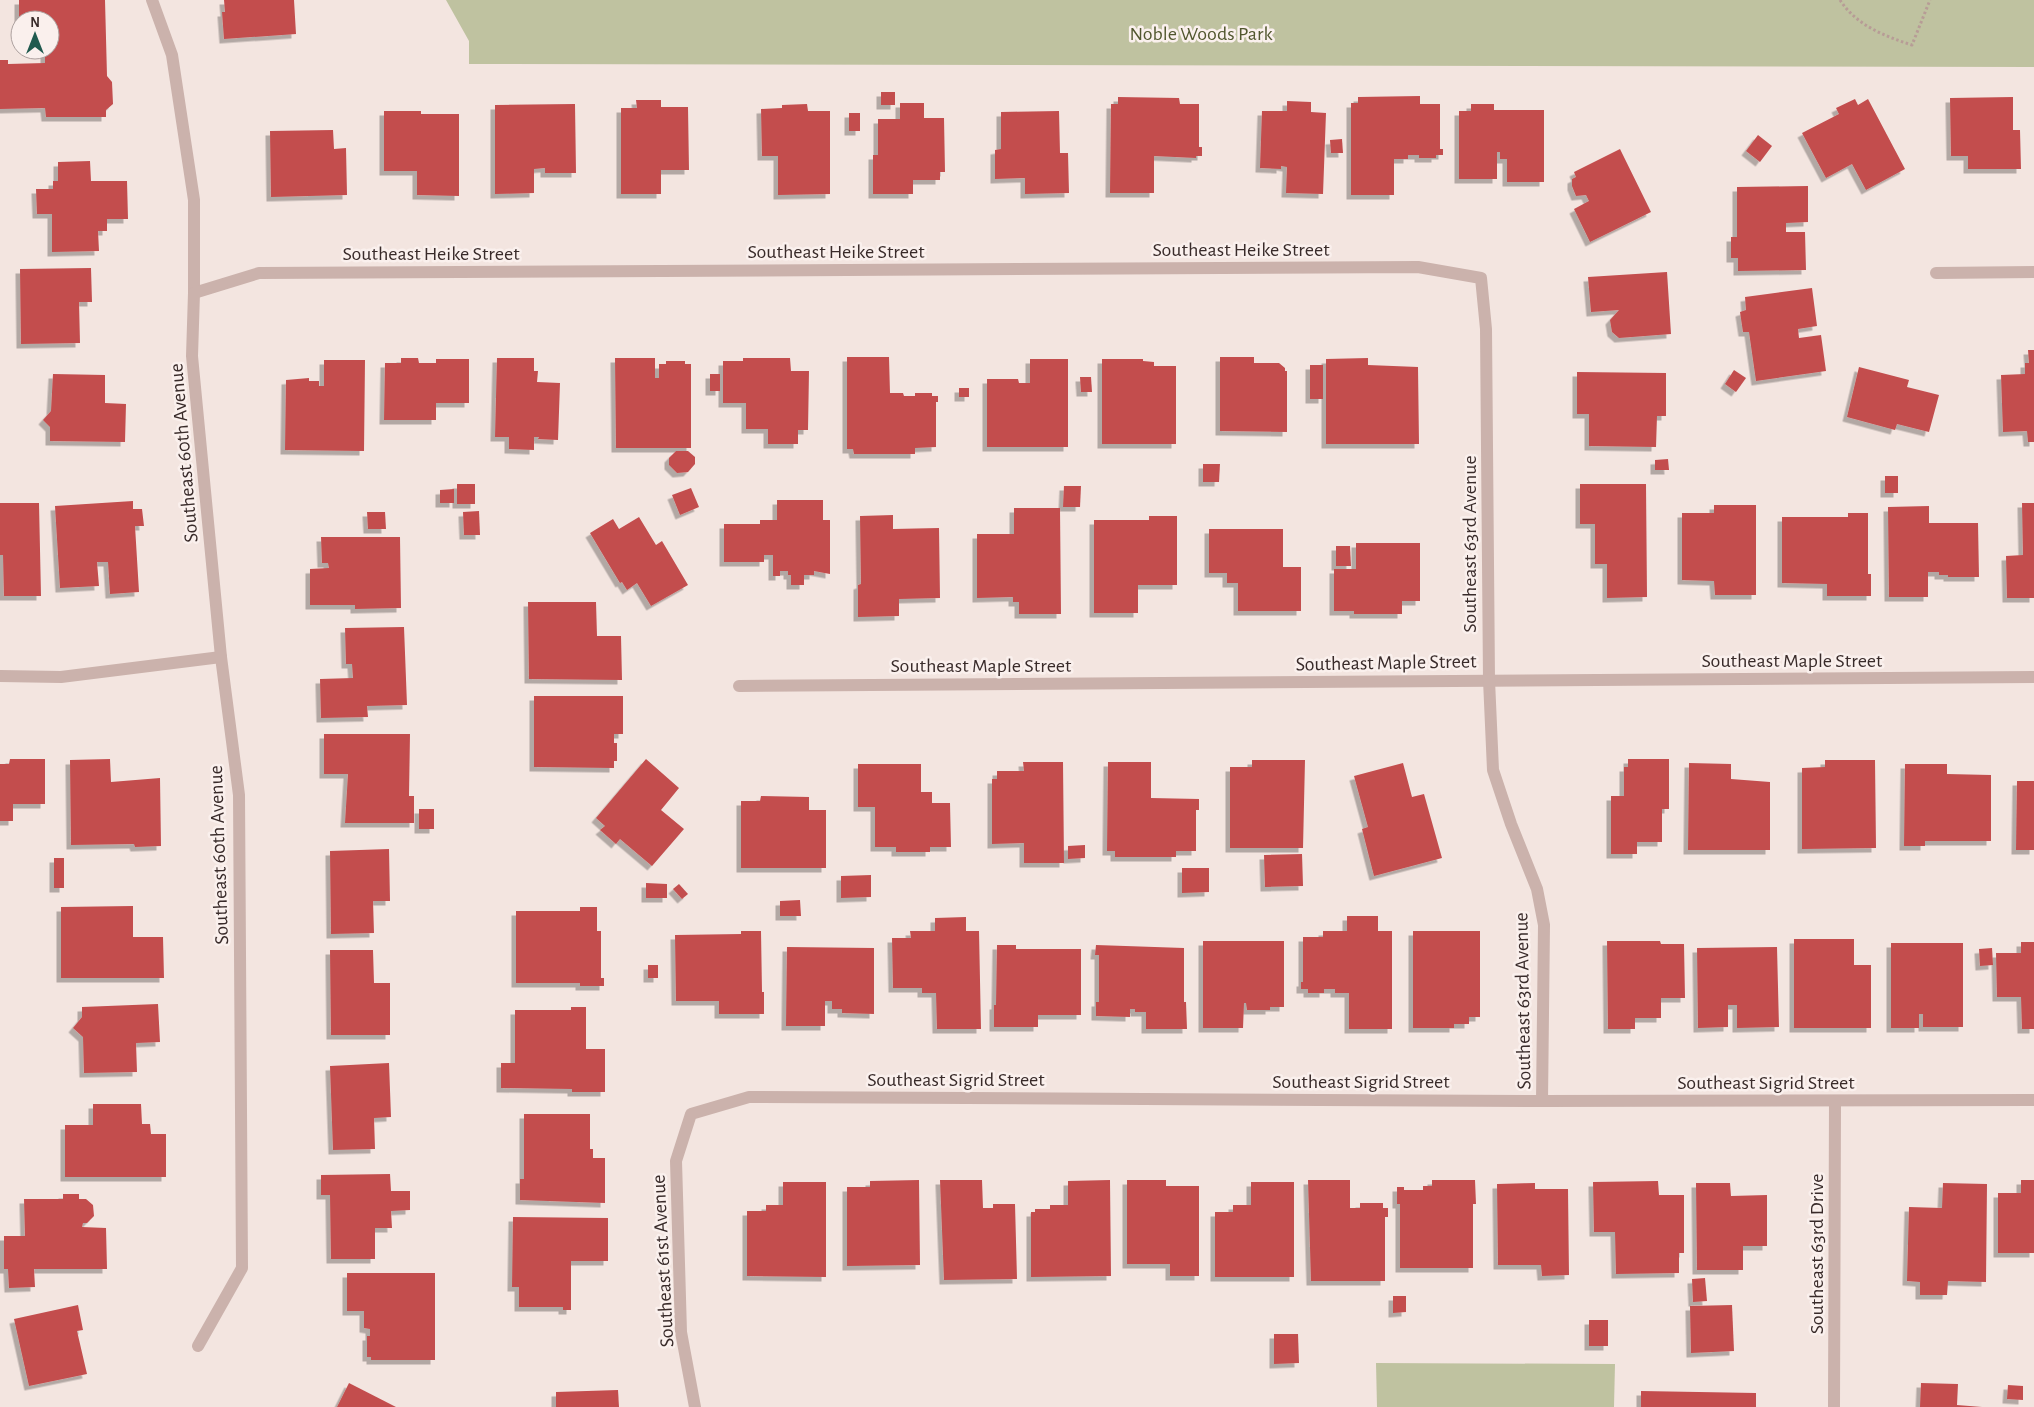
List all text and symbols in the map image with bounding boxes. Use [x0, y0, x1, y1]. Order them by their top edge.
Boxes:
north arrow [10, 10, 60, 60]
text: N [30, 16, 40, 30]
park label: Noble Woods Park [1129, 24, 1273, 44]
street label: Southeast Heike Street [1152, 240, 1330, 260]
street label: Southeast Heike Street [747, 242, 925, 262]
street label: Southeast Heike Street [342, 244, 520, 264]
street label: Southeast 60th Avenue [166, 363, 202, 543]
street label: Southeast 63rd Avenue [1460, 455, 1480, 633]
street label: Southeast Maple Street [1295, 651, 1477, 675]
street label: Southeast Maple Street [1702, 651, 1883, 671]
street label: Southeast Maple Street [891, 656, 1072, 676]
street label: Southeast 60th Avenue [206, 765, 232, 945]
street label: Southeast 63rd Avenue [1511, 912, 1535, 1090]
street label: Southeast Sigrid Street [867, 1070, 1045, 1090]
street label: Southeast Sigrid Street [1272, 1072, 1450, 1092]
street label: Southeast Sigrid Street [1677, 1073, 1855, 1093]
street label: Southeast 61st Avenue [648, 1174, 678, 1348]
street label: Southeast 63rd Drive [1807, 1174, 1827, 1334]

